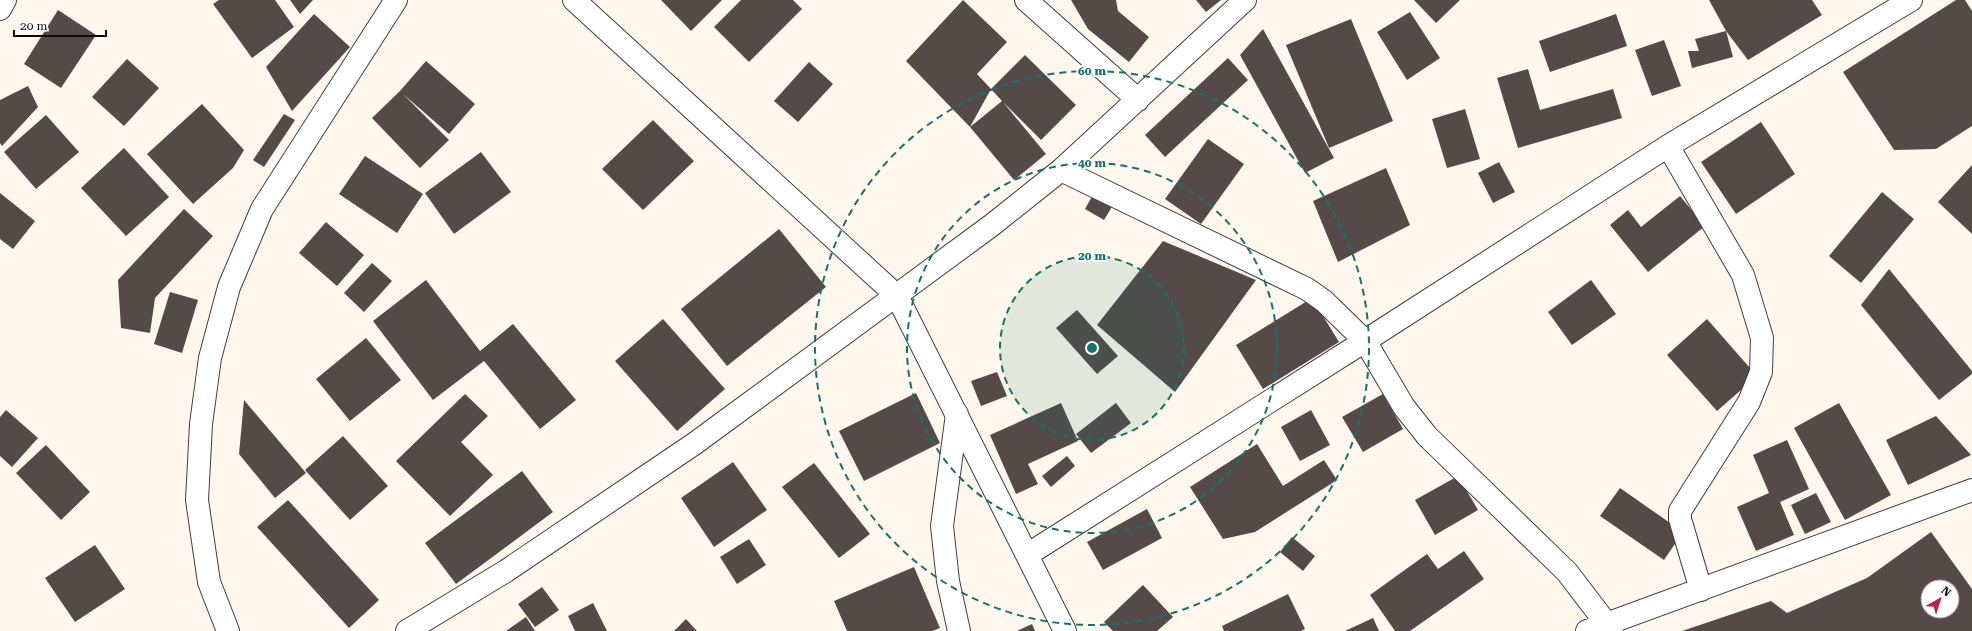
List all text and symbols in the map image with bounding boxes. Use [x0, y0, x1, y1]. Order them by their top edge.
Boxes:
scale bar [14, 12, 106, 38]
text: 20 m [20, 19, 47, 33]
text: 60 m [1078, 64, 1106, 78]
text: 40 m [1078, 156, 1106, 170]
text: 20 m [1078, 249, 1106, 263]
centre of rings [1085, 341, 1099, 355]
north arrow [1920, 579, 1960, 619]
text: N [1939, 584, 1954, 600]

